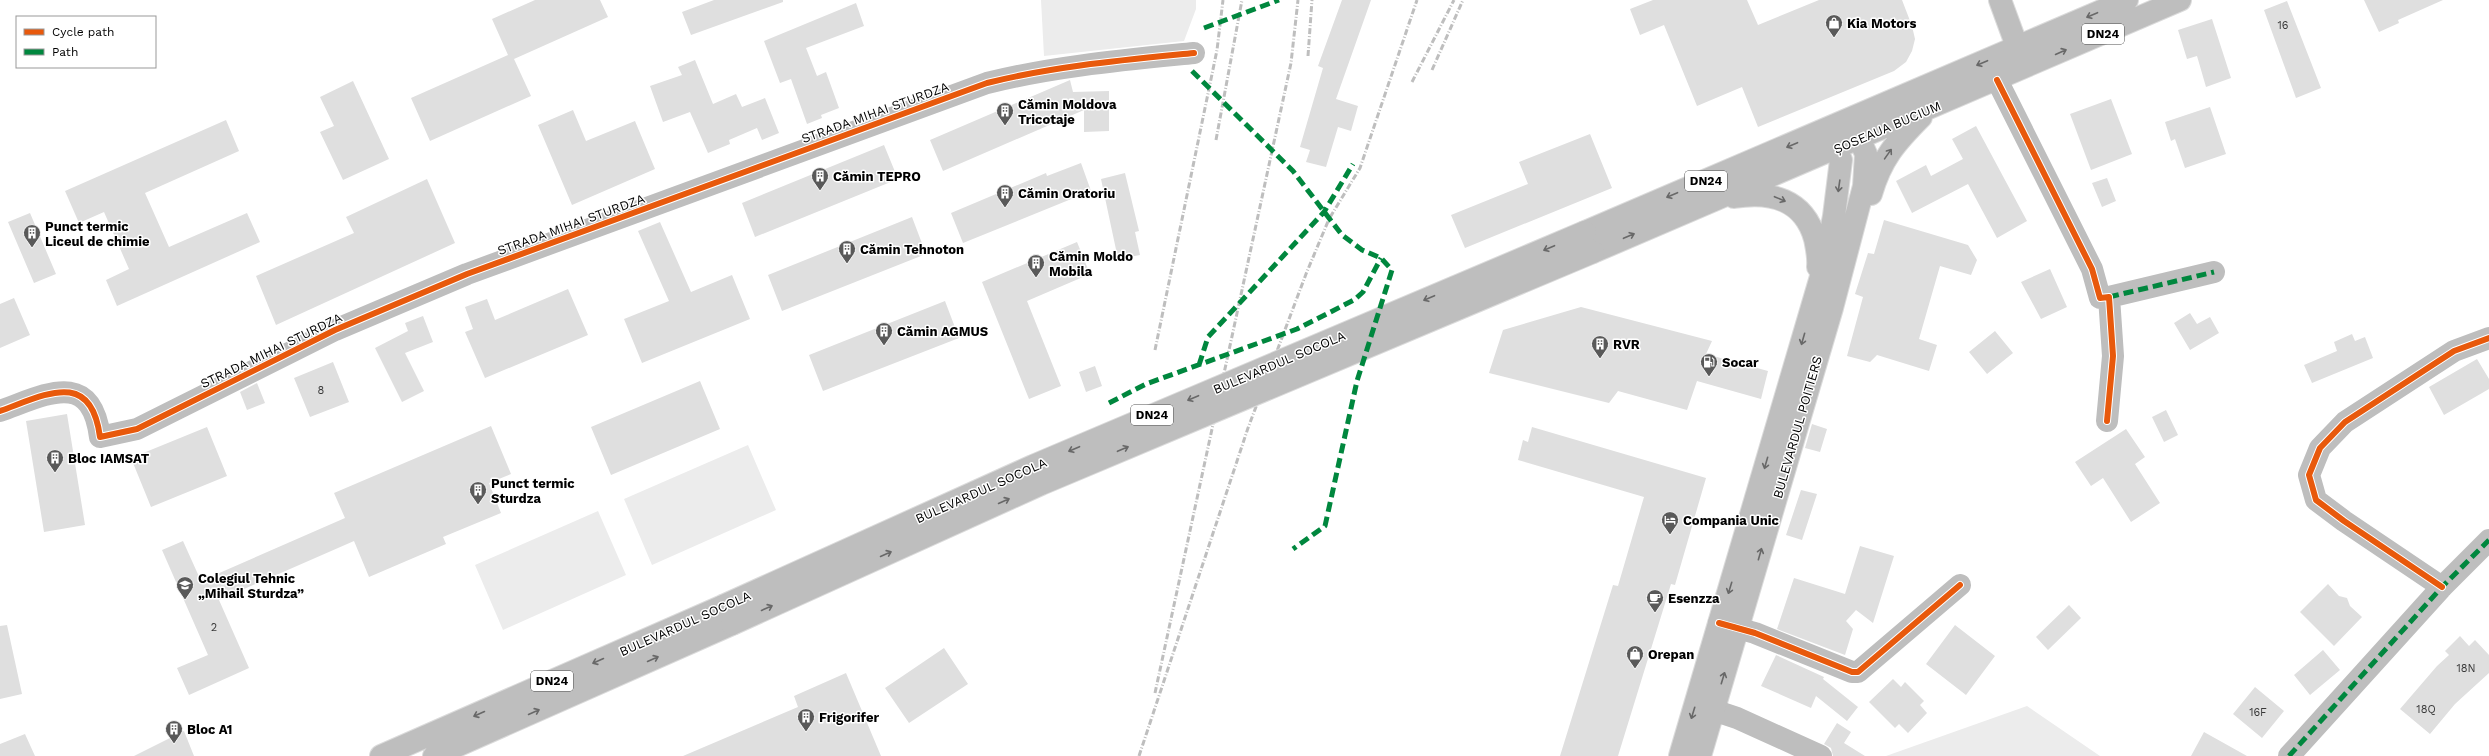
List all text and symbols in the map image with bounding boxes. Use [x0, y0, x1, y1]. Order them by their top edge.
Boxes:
one-way arrow [2086, 12, 2098, 20]
shop icon: Kia Motors [1824, 13, 1844, 38]
legend [16, 16, 156, 68]
place label: Kia Motors [1847, 16, 1916, 31]
house number: 16 [2278, 19, 2289, 32]
road number: DN24 [2082, 24, 2124, 44]
text: Cycle path [52, 25, 114, 39]
text: Path [52, 45, 78, 59]
one-way arrow [2055, 48, 2067, 55]
one-way arrow [1976, 60, 1988, 68]
street label: STRADA MIHAI STURDZA [800, 79, 951, 146]
place label: Cămin Moldova Tricotaje [1018, 97, 1117, 127]
street label: ȘOSEAUA BUCIUM [1831, 98, 1944, 158]
building icon: Cămin Moldova Tricotaje [995, 101, 1015, 126]
one-way arrow [1786, 141, 1798, 149]
one-way arrow [1884, 149, 1892, 160]
building icon: Cămin TEPRO [810, 166, 830, 191]
place label: Cămin TEPRO [833, 169, 921, 184]
road number: DN24 [1685, 171, 1727, 191]
one-way arrow [1835, 180, 1843, 193]
building icon: Cămin Oratoriu [995, 183, 1015, 208]
place label: Cămin Oratoriu [1018, 186, 1115, 201]
street label: STRADA MIHAI STURDZA [496, 191, 647, 258]
one-way arrow [1667, 192, 1679, 200]
one-way arrow [1774, 196, 1786, 204]
place label: Punct termic Liceul de chimie [45, 219, 150, 249]
building icon: Punct termic Liceul de chimie [22, 223, 42, 248]
one-way arrow [1623, 232, 1635, 240]
building icon: Cămin Tehnoton [837, 239, 857, 264]
place label: Cămin Tehnoton [860, 242, 964, 257]
one-way arrow [1543, 244, 1555, 252]
place label: Cămin Moldo Mobila [1049, 249, 1133, 279]
building icon: Cămin Moldo Mobila [1026, 253, 1046, 278]
one-way arrow [1424, 295, 1436, 303]
street label: STRADA MIHAI STURDZA [198, 309, 345, 391]
building icon: Cămin AGMUS [874, 321, 894, 346]
place label: Cămin AGMUS [897, 324, 989, 339]
street label: BULEVARDUL SOCOLA [1211, 328, 1348, 397]
one-way arrow [1799, 332, 1806, 345]
building icon: RVR [1590, 334, 1610, 359]
place label: RVR [1613, 337, 1640, 352]
fuel station icon: Socar [1699, 352, 1719, 377]
street label: BULEVARDUL POITIERS [1770, 354, 1825, 500]
place label: Socar [1722, 355, 1759, 370]
house number: 8 [318, 384, 325, 397]
one-way arrow [1188, 395, 1200, 402]
road number: DN24 [1131, 405, 1173, 425]
one-way arrow [1068, 445, 1080, 453]
one-way arrow [1117, 445, 1129, 452]
building icon: Bloc IAMSAT [45, 448, 65, 473]
place label: Bloc IAMSAT [68, 451, 150, 466]
street label: BULEVARDUL SOCOLA [913, 455, 1050, 526]
one-way arrow [1762, 457, 1769, 470]
place label: Punct termic Sturdza [491, 476, 575, 506]
building icon: Punct termic Sturdza [468, 480, 488, 505]
one-way arrow [997, 496, 1009, 504]
hotel icon: Compania Unic [1660, 510, 1680, 535]
place label: Compania Unic [1683, 513, 1780, 528]
one-way arrow [1757, 547, 1764, 560]
one-way arrow [879, 550, 891, 558]
place label: Colegiul Tehnic „Mihail Sturdza” [198, 571, 304, 601]
school or university icon: Colegiul Tehnic „Mihail Sturdza” [175, 575, 195, 600]
one-way arrow [1726, 582, 1733, 595]
street label: BULEVARDUL SOCOLA [617, 588, 754, 659]
cafe icon: Esenzza [1645, 588, 1665, 613]
place label: Esenzza [1668, 591, 1720, 606]
one-way arrow [761, 604, 773, 611]
house number: 2 [211, 621, 217, 634]
shop icon: Orepan [1625, 644, 1645, 669]
place label: Orepan [1648, 647, 1694, 662]
one-way arrow [646, 655, 658, 663]
one-way arrow [592, 658, 604, 666]
house number: 18N [2456, 662, 2476, 675]
road number: DN24 [531, 671, 573, 691]
one-way arrow [1720, 672, 1727, 685]
house number: 18Q [2416, 703, 2436, 716]
one-way arrow [1689, 706, 1696, 719]
house number: 16F [2249, 706, 2267, 719]
building icon: Frigorifer [796, 707, 816, 732]
one-way arrow [528, 708, 540, 715]
one-way arrow [473, 710, 485, 718]
place label: Frigorifer [819, 710, 879, 725]
building icon: Bloc A1 [164, 719, 184, 744]
place label: Bloc A1 [187, 722, 232, 737]

